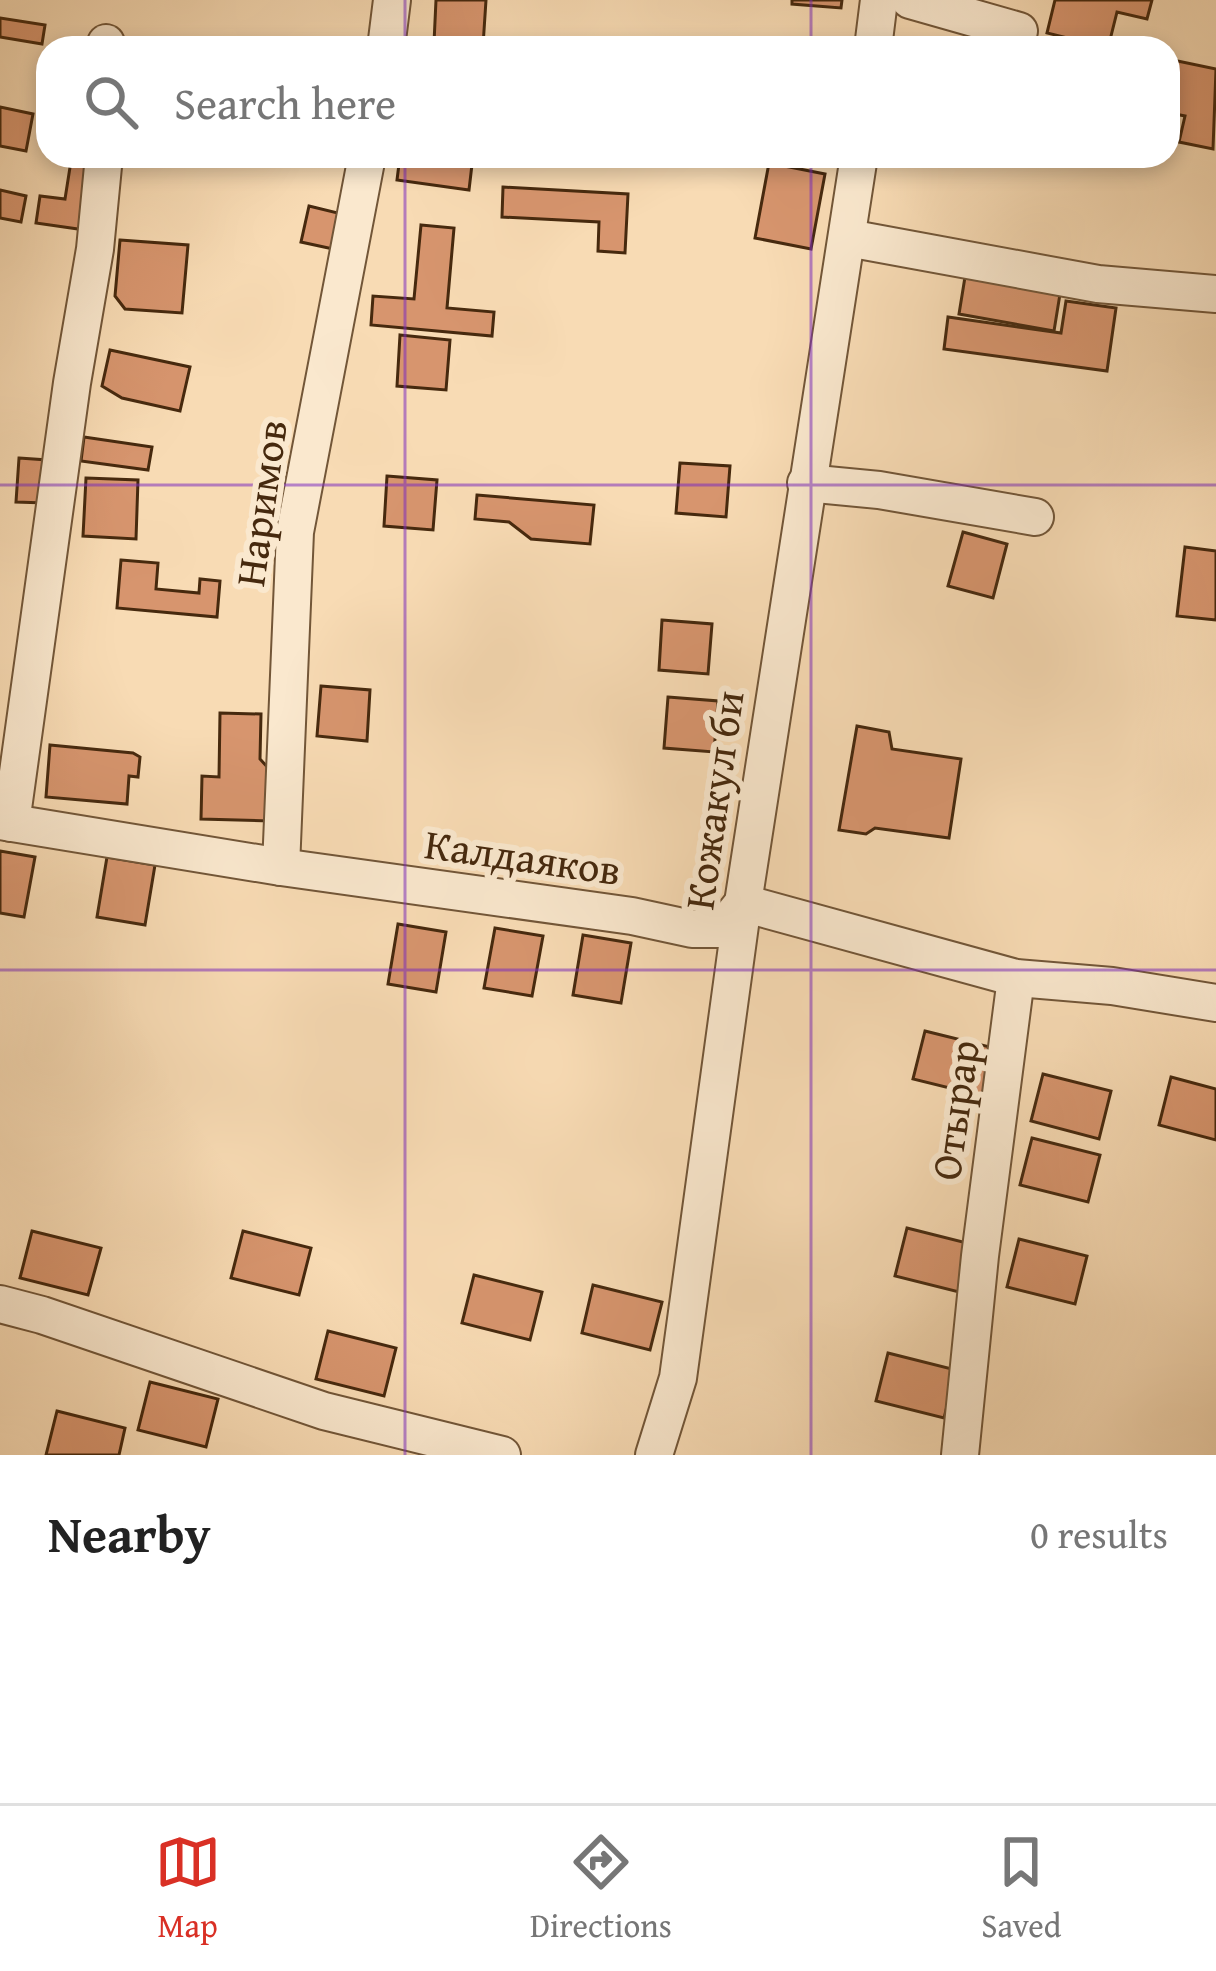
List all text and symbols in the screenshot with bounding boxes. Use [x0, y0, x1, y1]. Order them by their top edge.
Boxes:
search box [36, 36, 1180, 168]
icon: search [78, 69, 144, 135]
text: Search here [174, 70, 396, 135]
street label: Наримов [218, 416, 302, 590]
street label: Кожакул би [667, 687, 759, 913]
street label: Калдаяков [421, 812, 625, 900]
street label: Отырар [914, 1036, 994, 1184]
text: Nearby [48, 1496, 211, 1571]
text: 0 results [1030, 1505, 1168, 1562]
tab: Map [155, 1829, 221, 1949]
tab: Directions [530, 1829, 672, 1949]
tab: Saved [981, 1829, 1061, 1949]

